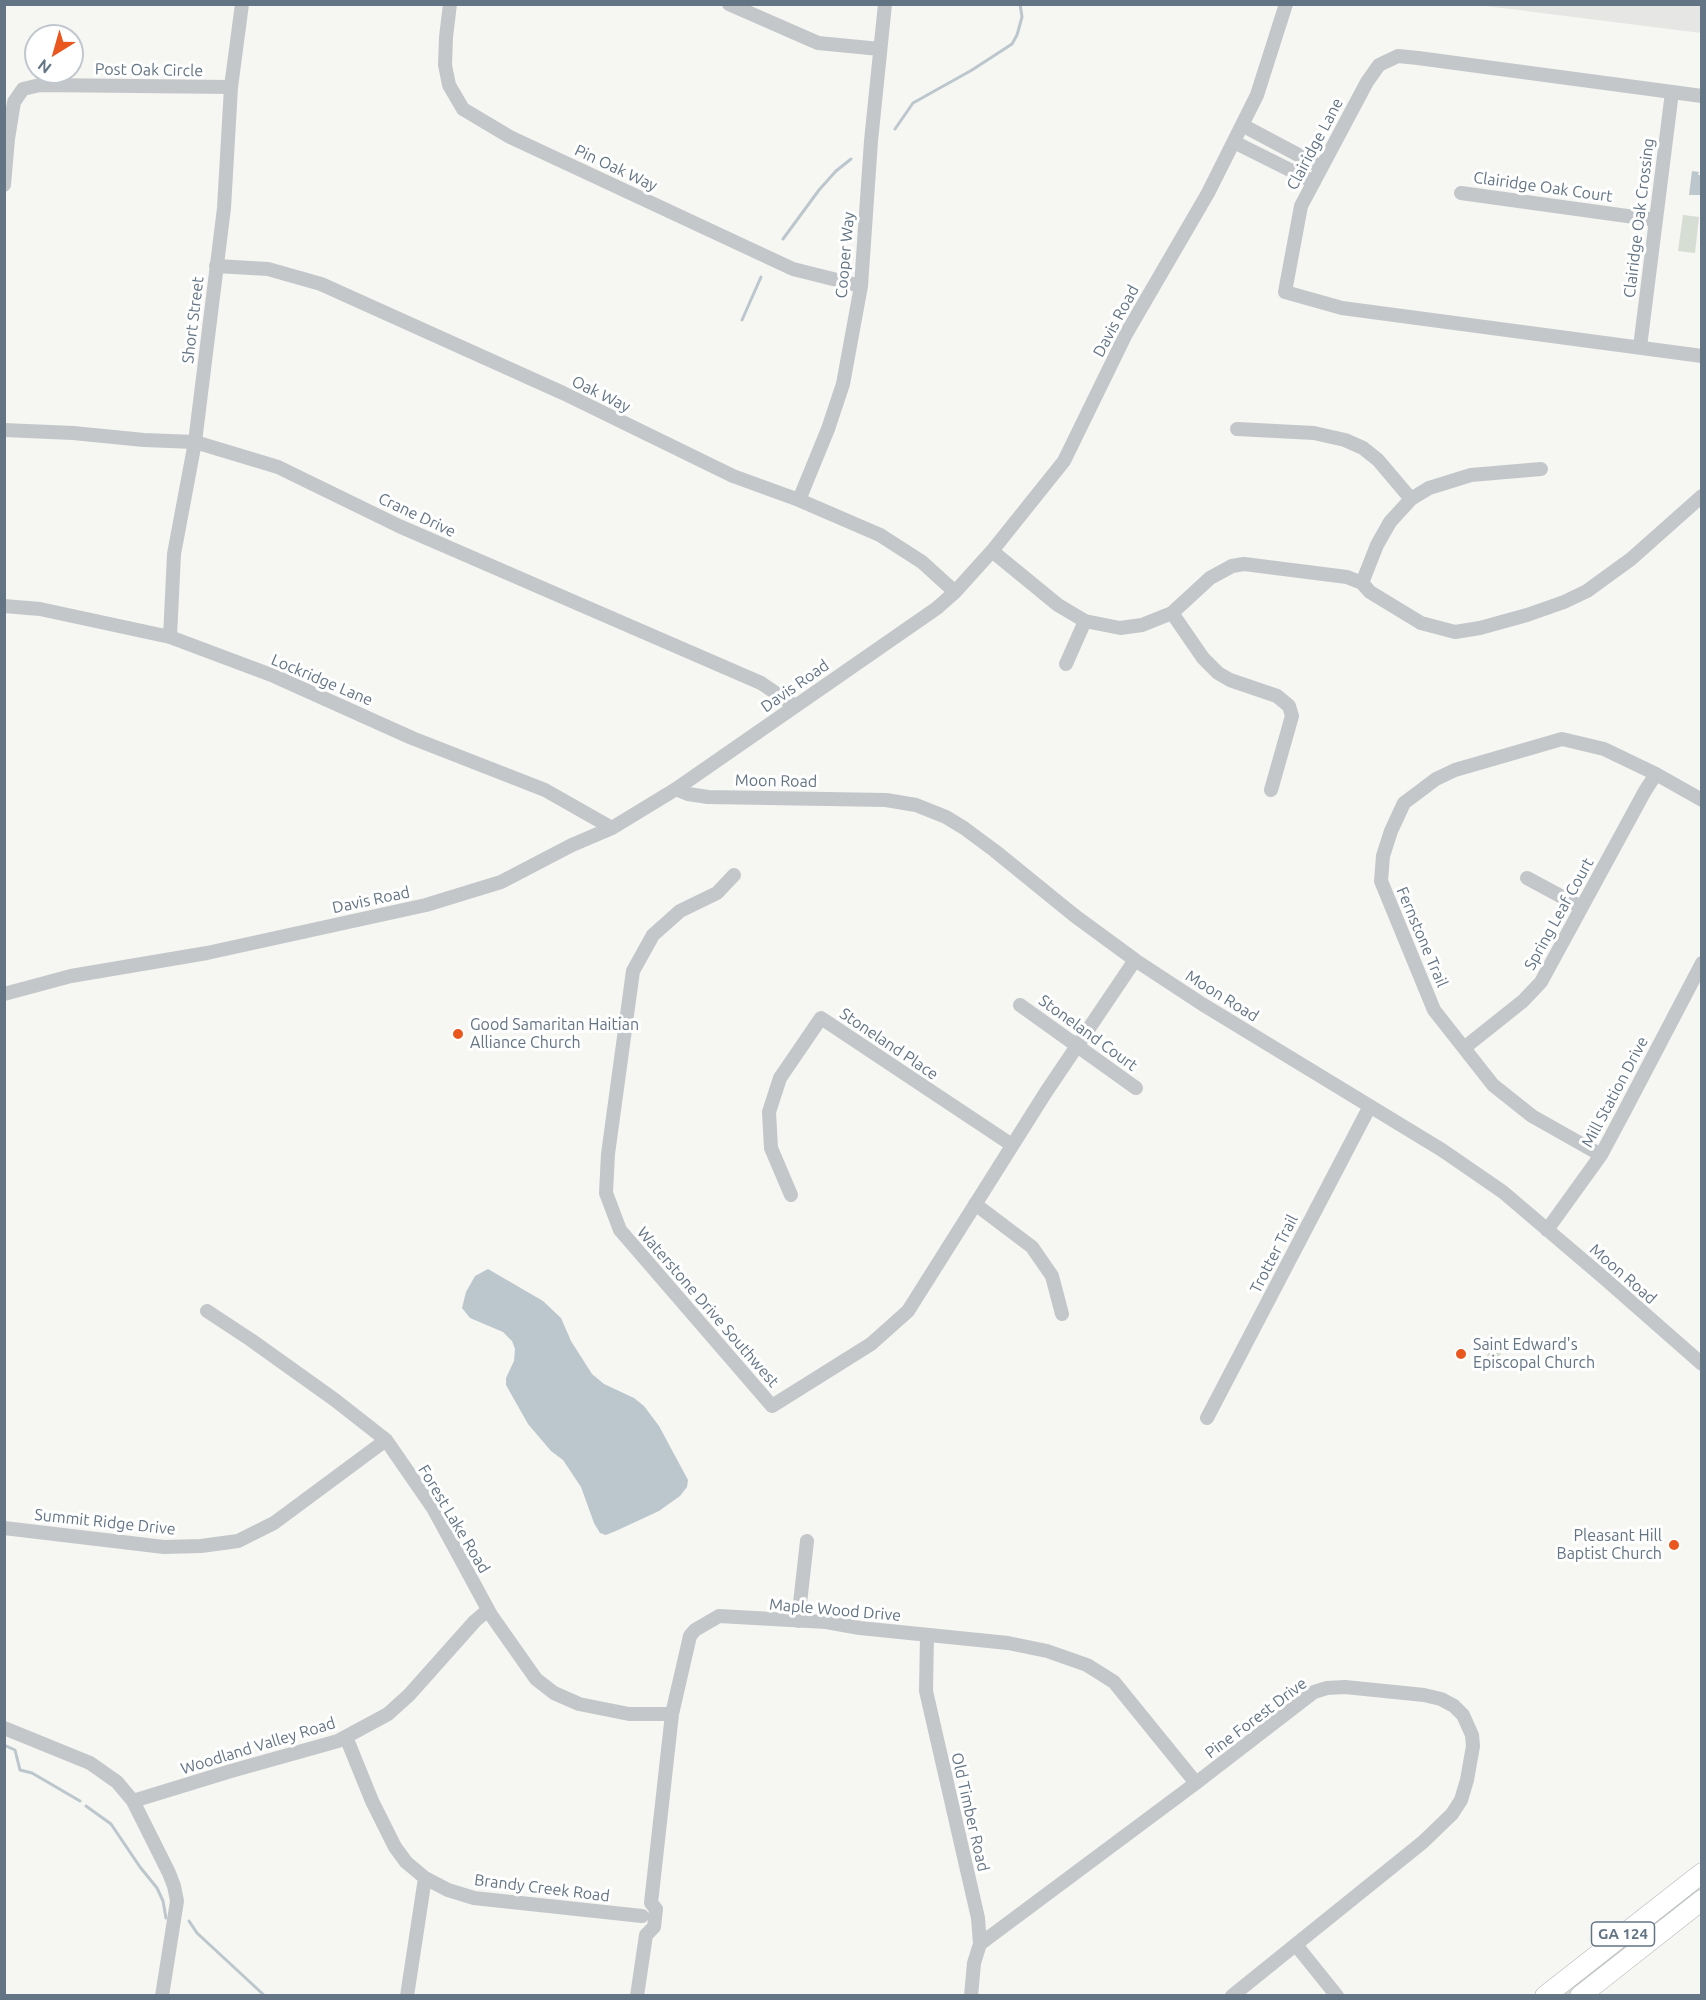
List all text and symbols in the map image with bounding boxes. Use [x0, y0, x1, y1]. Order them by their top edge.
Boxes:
north arrow [24, 24, 84, 84]
text: N [34, 56, 55, 78]
street label: Post Oak Circle [95, 59, 203, 81]
street label: Clairidge Lane [1283, 95, 1347, 193]
street label: Clairidge Oak Crossing [1620, 137, 1658, 299]
street label: Pin Oak Way [572, 140, 660, 196]
street label: Clairidge Oak Court [1472, 168, 1614, 206]
street label: Cooper Way [832, 211, 858, 299]
street label: Short Street [178, 275, 208, 365]
street label: Davis Road [1089, 282, 1143, 360]
street label: Oak Way [569, 372, 633, 416]
street label: Crane Drive [375, 489, 459, 541]
street label: Lockridge Lane [268, 650, 376, 710]
street label: Davis Road [757, 656, 833, 716]
street label: Moon Road [735, 771, 817, 791]
street label: Spring Leaf Court [1520, 855, 1598, 973]
street label: Davis Road [331, 882, 411, 918]
street label: Fernstone Trail [1392, 884, 1452, 990]
street label: Moon Road [1182, 966, 1262, 1026]
street label: Stoneland Court [1035, 991, 1141, 1075]
street label: Stoneland Place [836, 1004, 942, 1084]
place label: Good Samaritan Haitian Alliance Church [470, 1015, 639, 1053]
marker: Good Samaritan Haitian Alliance Church [451, 1027, 465, 1041]
street label: Mill Station Drive [1578, 1033, 1652, 1151]
street label: Trotter Trail [1246, 1212, 1302, 1296]
street label: Waterstone Drive Southwest [633, 1223, 783, 1391]
street label: Moon Road [1586, 1240, 1660, 1308]
place label: Saint Edward's Episcopal Church [1473, 1335, 1595, 1373]
marker: Saint Edward's Episcopal Church [1454, 1347, 1468, 1361]
street label: Forest Lake Road [414, 1461, 494, 1577]
street label: Summit Ridge Drive [34, 1505, 176, 1539]
place label: Pleasant Hill Baptist Church [1556, 1526, 1662, 1564]
marker: Pleasant Hill Baptist Church [1667, 1538, 1681, 1552]
street label: Maple Wood Drive [768, 1595, 902, 1625]
street label: Pine Forest Drive [1201, 1673, 1311, 1763]
street label: Woodland Valley Road [178, 1713, 338, 1779]
street label: Old Timber Road [947, 1751, 993, 1873]
street label: Brandy Creek Road [473, 1870, 611, 1906]
road number: GA 124 [1592, 1922, 1654, 1946]

